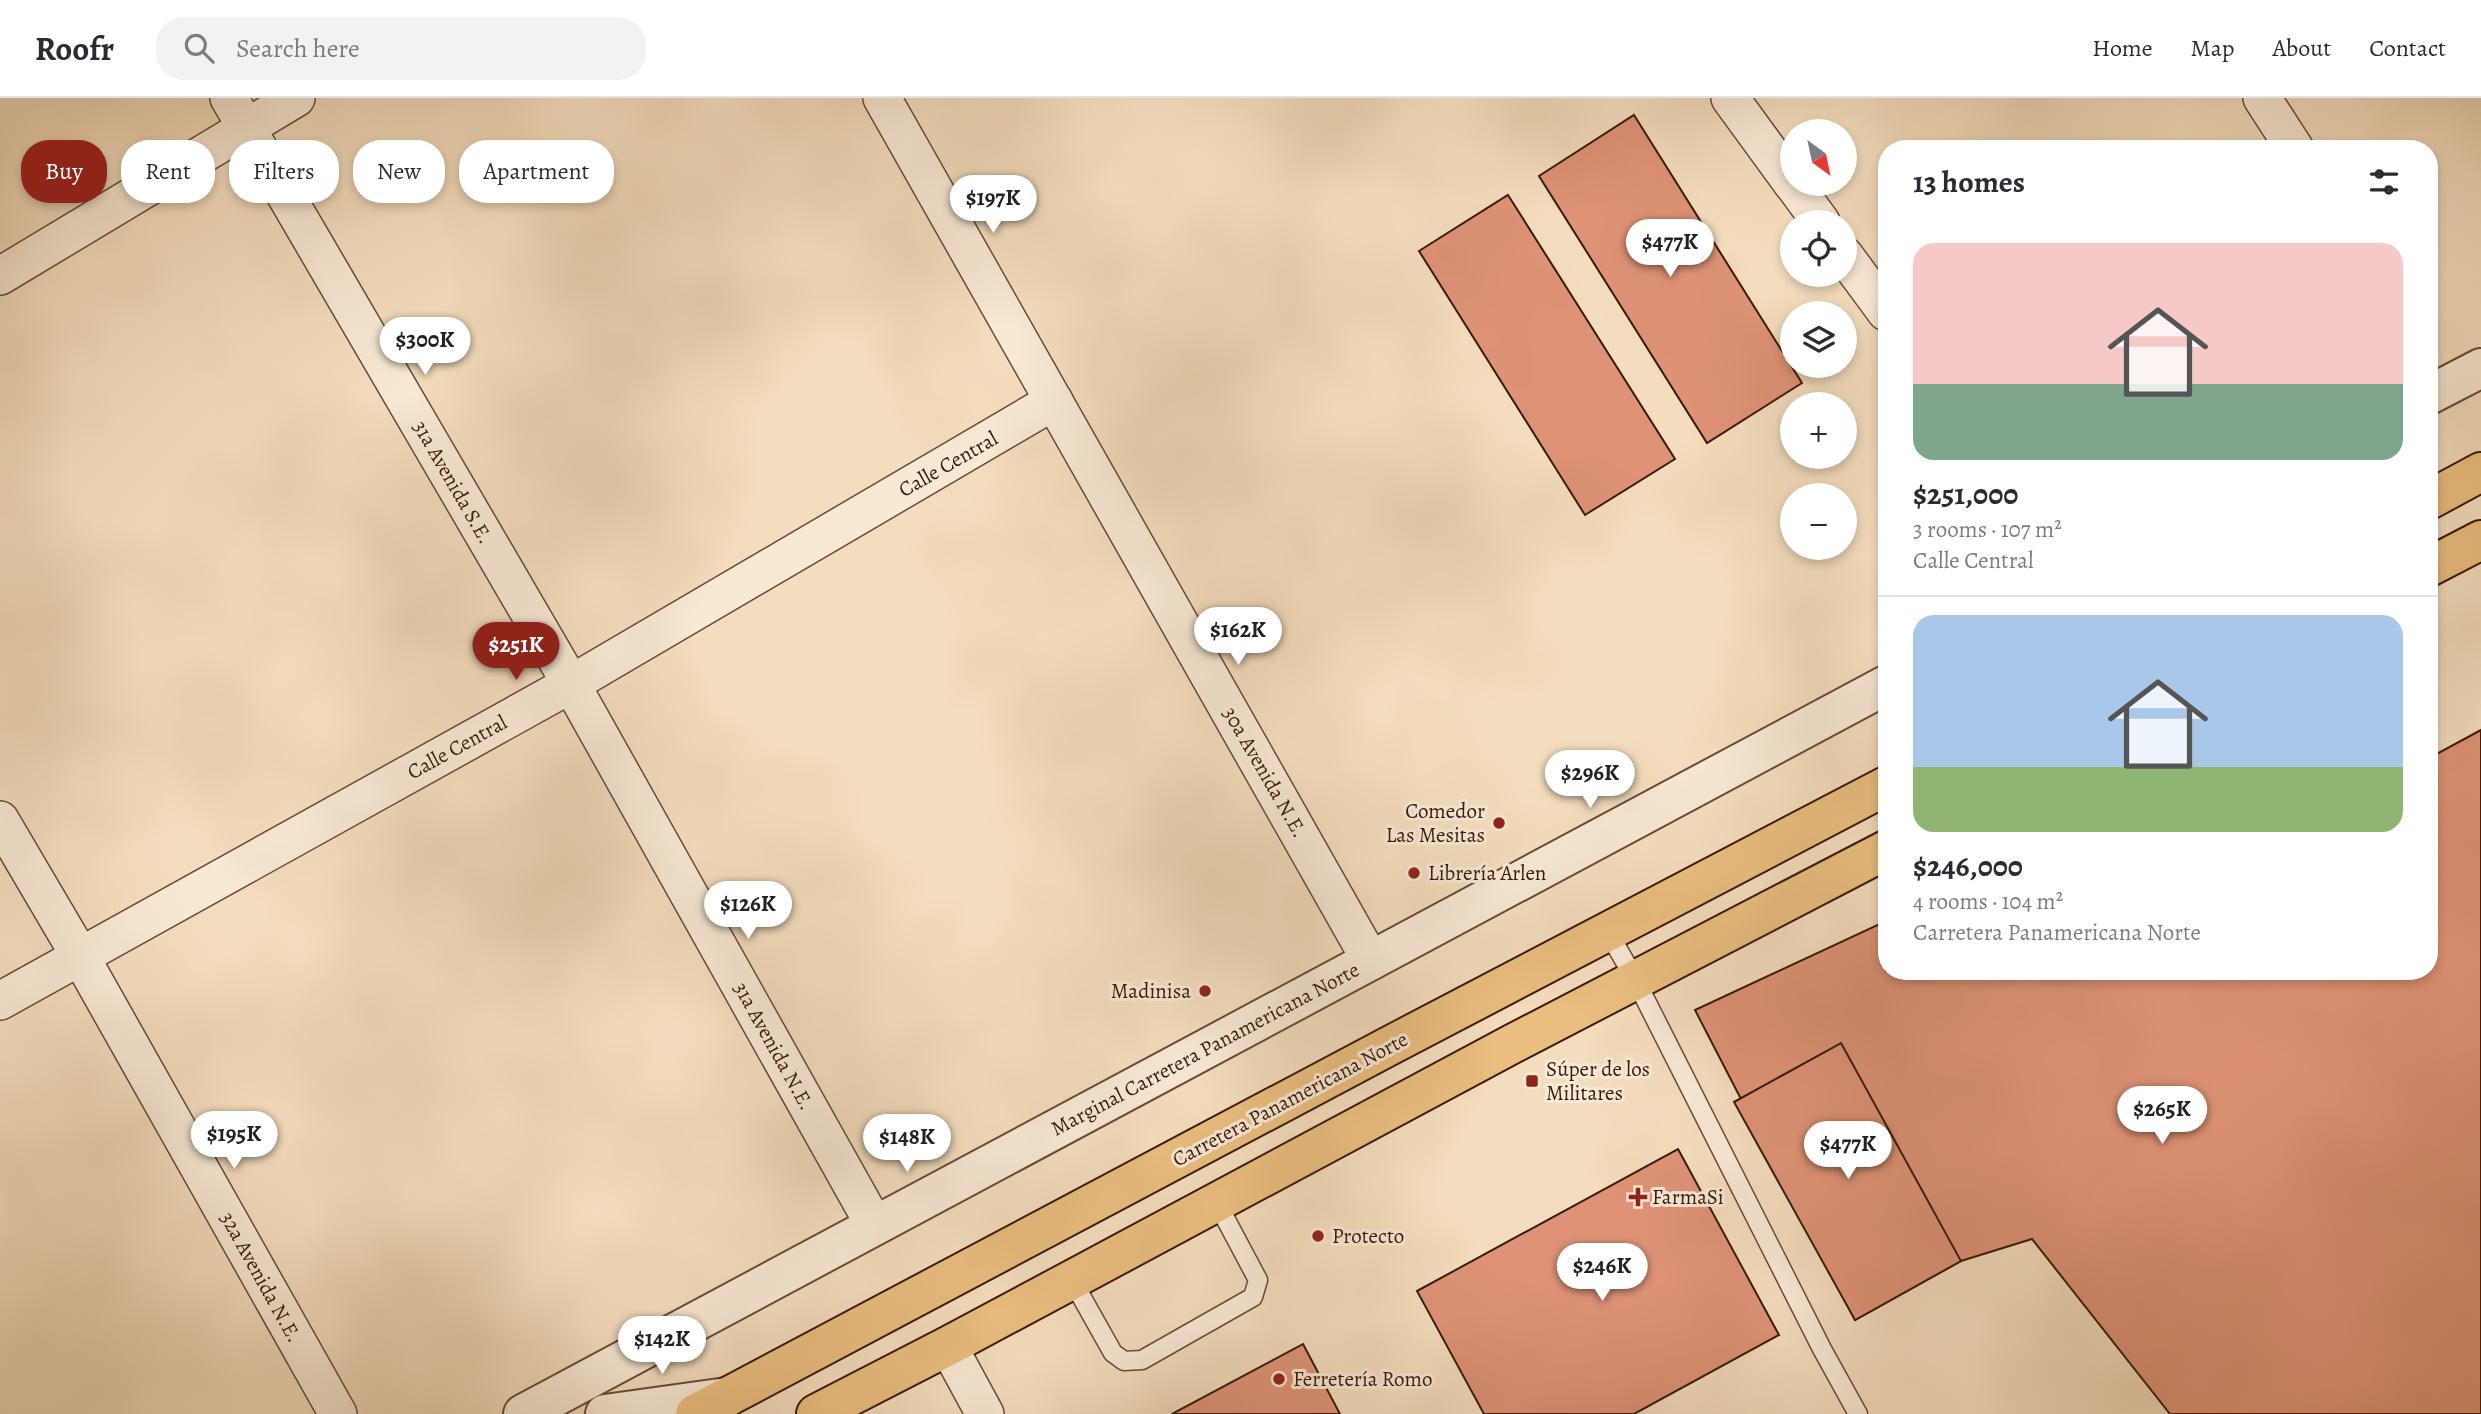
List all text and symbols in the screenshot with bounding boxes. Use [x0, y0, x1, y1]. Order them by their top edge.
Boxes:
search box [156, 17, 646, 80]
text: Roofr [35, 26, 114, 71]
icon: search [180, 29, 218, 67]
text: Search here [236, 31, 360, 66]
text: Home [2092, 32, 2153, 64]
text: Map [2191, 32, 2235, 64]
text: About [2273, 32, 2331, 64]
text: Contact [2369, 32, 2446, 64]
north arrow [1780, 119, 1857, 196]
map controls [1780, 119, 1857, 560]
chip: Buy [21, 140, 107, 203]
chip: Rent [121, 140, 215, 203]
chip: Filters [229, 140, 339, 203]
chip: New [353, 140, 445, 203]
chip: Apartment [459, 140, 614, 203]
text: 13 homes [1913, 162, 2025, 202]
icon: filters [2365, 163, 2403, 201]
pin: $197K [944, 176, 1042, 235]
text: $197K [966, 182, 1020, 213]
button: locate [1780, 210, 1857, 287]
pin: $477K [1621, 220, 1719, 279]
text: $477K [1642, 226, 1698, 257]
icon: home [2095, 289, 2221, 415]
button: layers [1780, 301, 1857, 378]
pin: $300K [376, 317, 474, 377]
text: $300K [396, 324, 454, 355]
button: + [1780, 392, 1857, 469]
street label: 31a Avenida S.E. [406, 415, 500, 549]
street label: Calle Central [893, 424, 1003, 504]
text: $251,000 [1913, 474, 2018, 514]
button: − [1780, 483, 1857, 560]
text: 3 rooms · 107 m² [1913, 514, 2062, 545]
text: Calle Central [1913, 545, 2034, 576]
pin: $162K [1189, 608, 1287, 667]
text: $162K [1210, 614, 1266, 645]
pin: $251K [467, 622, 565, 682]
text: $251K [489, 629, 544, 660]
icon: home [2095, 661, 2221, 787]
street label: 30a Avenida N.E. [1216, 702, 1314, 842]
street label: Calle Central [402, 708, 512, 786]
pin: $296K [1541, 750, 1639, 810]
text: $296K [1561, 757, 1619, 788]
place label: Comedor Las Mesitas [1386, 797, 1485, 849]
marker: Comedor Las Mesitas [1491, 815, 1507, 831]
text: $246,000 [1913, 846, 2023, 886]
place label: Librería Arlen [1428, 859, 1546, 887]
marker: Librería Arlen [1406, 865, 1422, 881]
pin: $126K [699, 882, 797, 941]
text: 4 rooms · 104 m² [1913, 886, 2063, 917]
text: $126K [720, 888, 776, 919]
text: Carretera Panamericana Norte [1913, 917, 2201, 948]
street label: Marginal Carretera Panamericana Norte [1047, 957, 1363, 1141]
street label: 31a Avenida N.E. [727, 977, 821, 1115]
place label: Madinisa [1111, 977, 1191, 1005]
marker: Madinisa [1197, 983, 1213, 999]
street label: Carretera Panamericana Norte [1168, 1026, 1412, 1172]
place label: Súper de los Militares [1546, 1055, 1650, 1107]
marker: Súper de los Militares [1524, 1073, 1540, 1089]
pin: $265K [2113, 1086, 2211, 1146]
text: $265K [2133, 1093, 2191, 1124]
pin: $195K [185, 1112, 283, 1171]
pin: $148K [858, 1114, 956, 1174]
text: $195K [207, 1118, 261, 1149]
text: $148K [879, 1121, 935, 1152]
pin: $477K [1799, 1122, 1897, 1181]
text: $477K [1820, 1128, 1876, 1159]
place label: FarmaSi [1652, 1183, 1724, 1211]
marker: FarmaSi [1630, 1189, 1646, 1205]
street label: 32a Avenida N.E. [214, 1207, 308, 1347]
place label: Protecto [1332, 1222, 1404, 1250]
marker: Protecto [1310, 1228, 1326, 1244]
pin: $246K [1553, 1244, 1651, 1303]
text: $246K [1573, 1250, 1631, 1281]
pin: $142K [613, 1316, 711, 1376]
text: $142K [634, 1323, 690, 1354]
place label: Ferretería Romo [1293, 1365, 1432, 1393]
marker: Ferretería Romo [1271, 1371, 1287, 1387]

